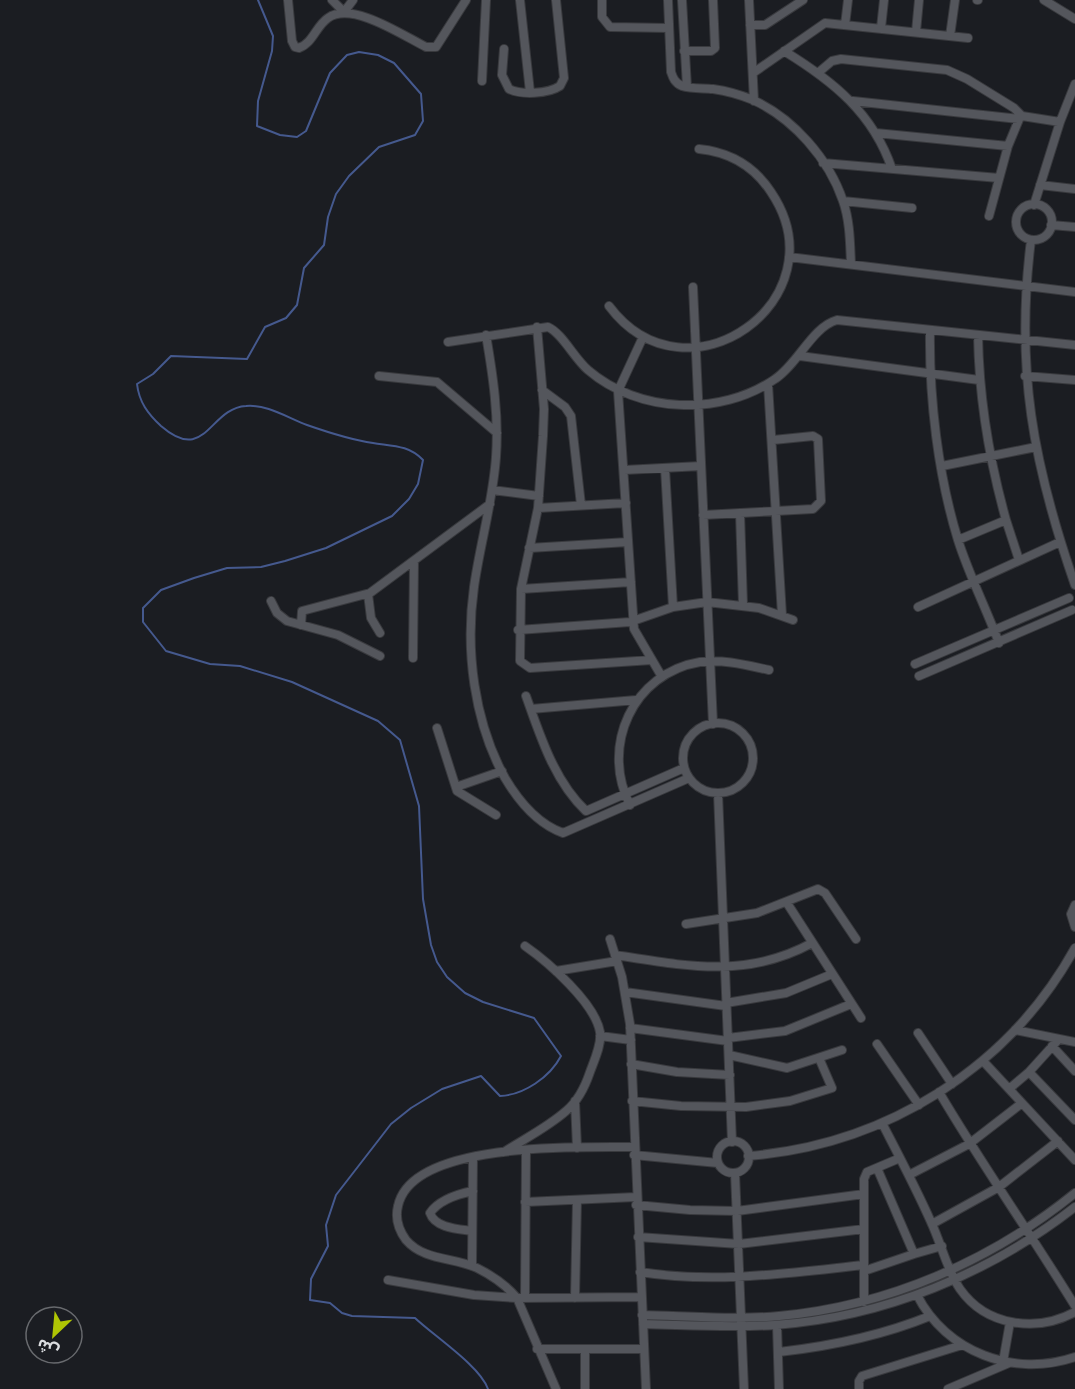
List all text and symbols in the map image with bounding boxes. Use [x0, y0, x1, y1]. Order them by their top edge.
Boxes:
north arrow [24, 1305, 84, 1365]
text: ش [33, 1334, 62, 1363]

